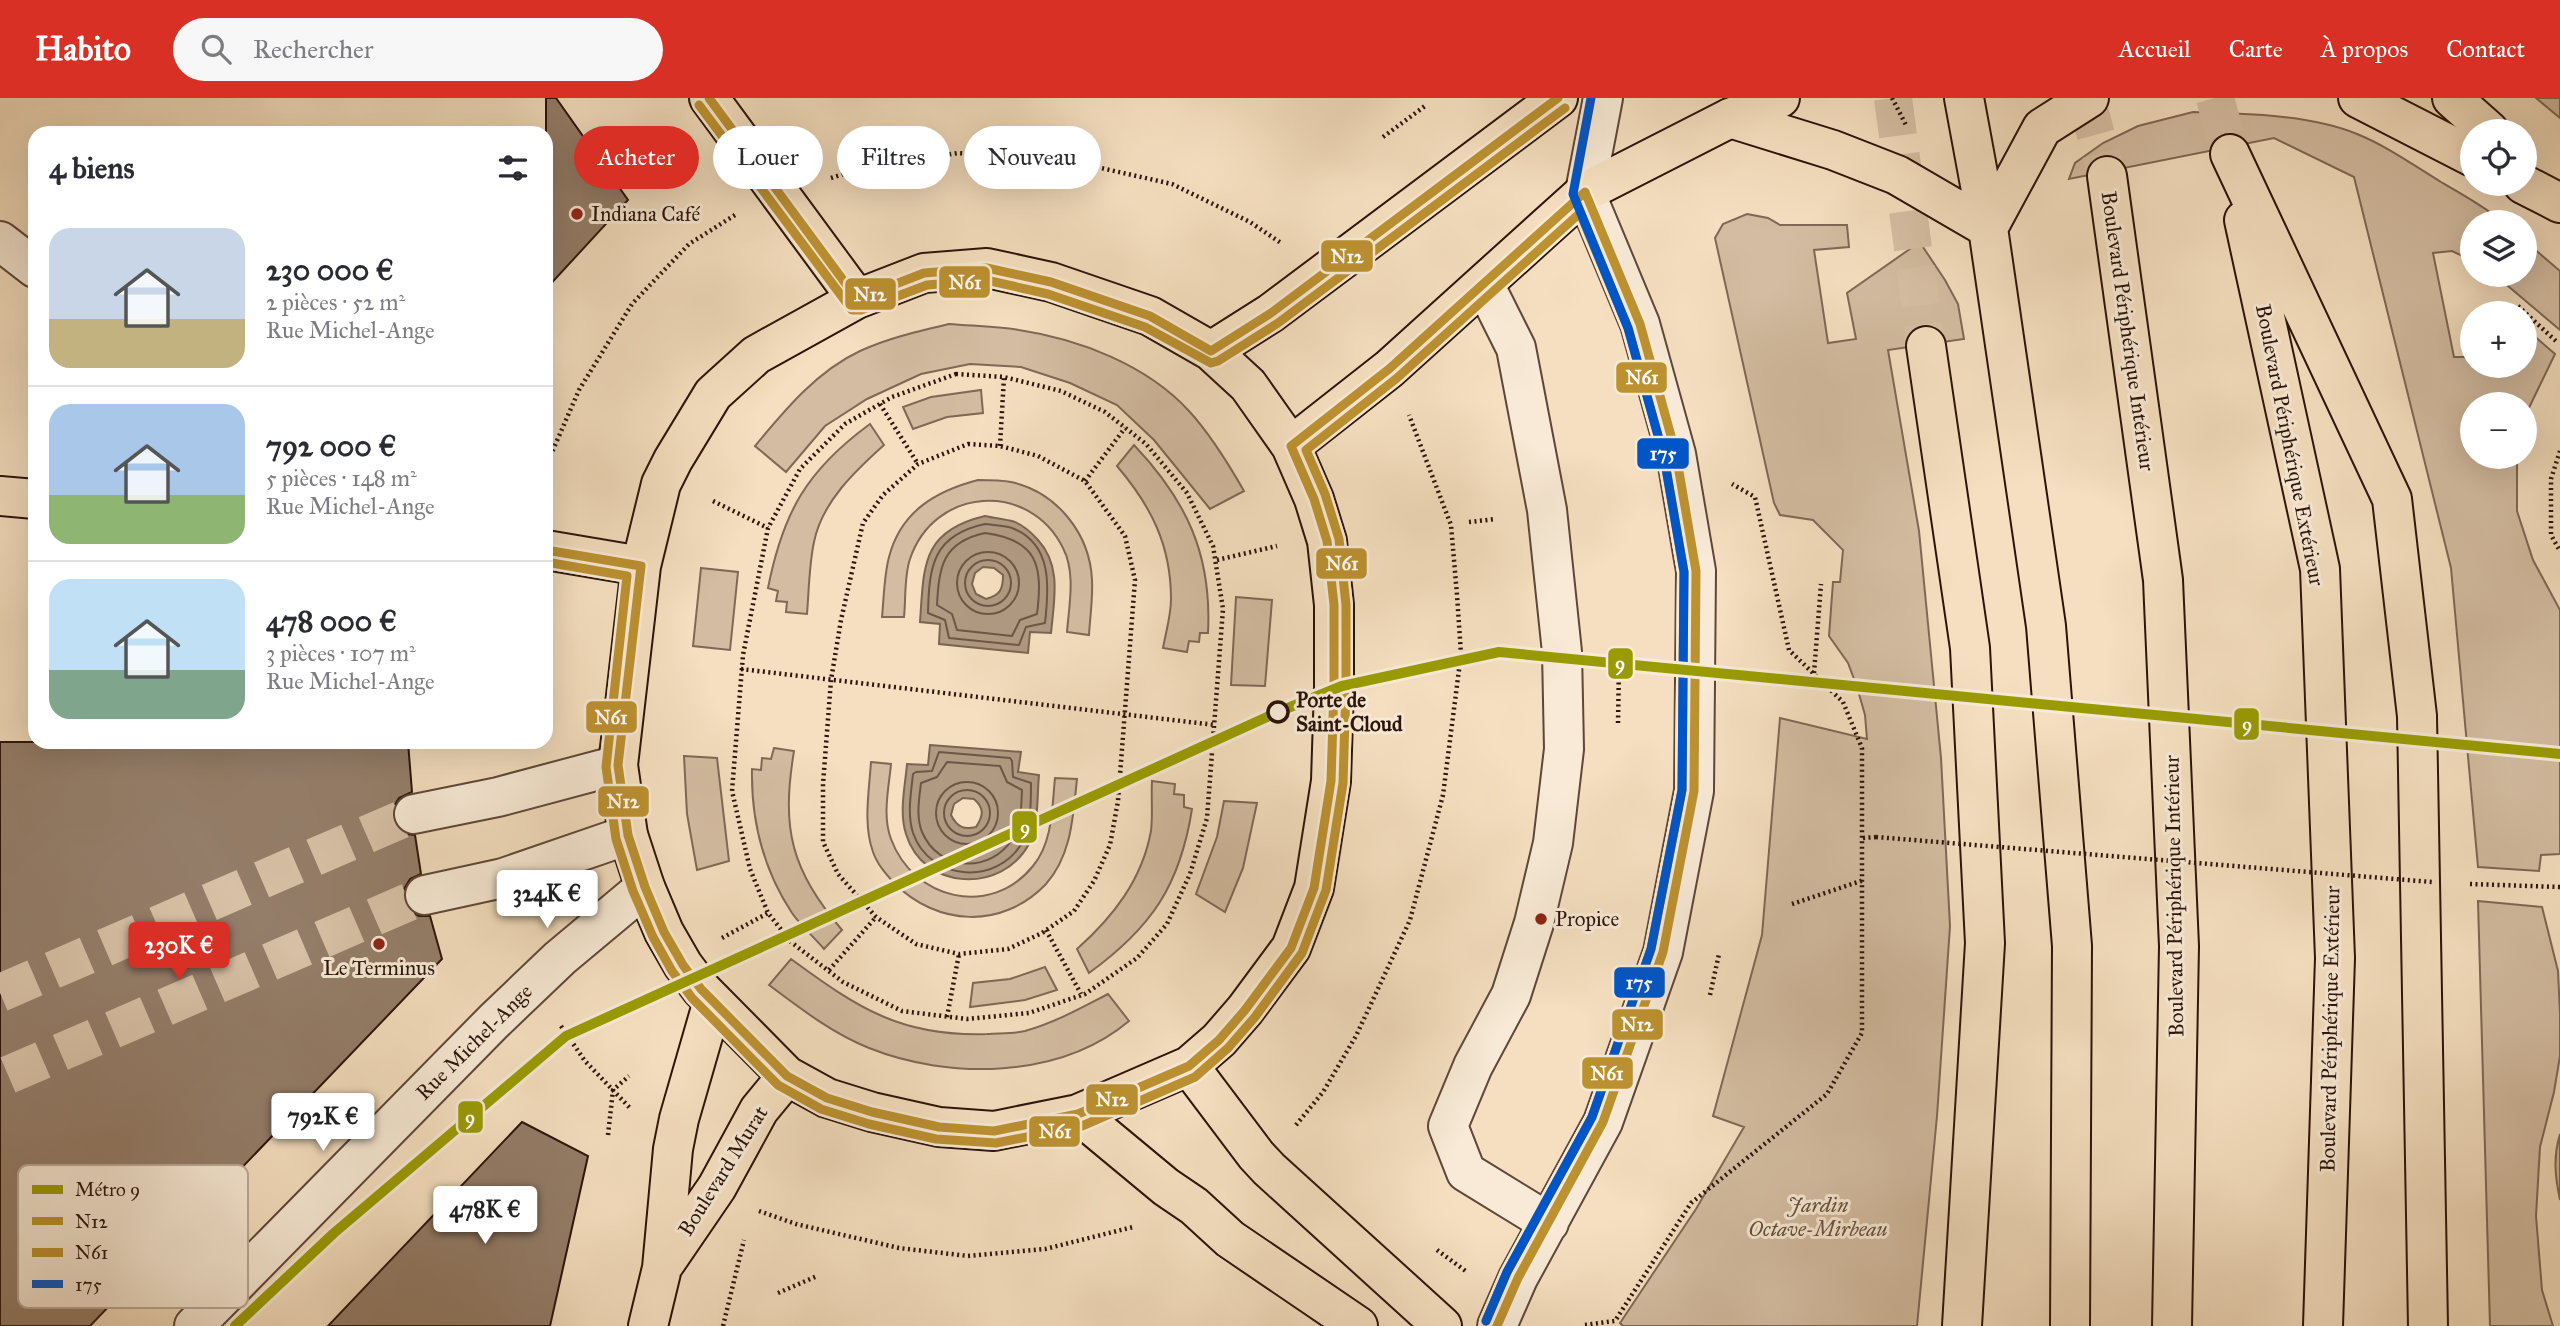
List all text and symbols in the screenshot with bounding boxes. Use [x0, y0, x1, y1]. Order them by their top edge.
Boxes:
search box [173, 18, 663, 81]
text: Habito [35, 29, 131, 69]
icon: search [197, 30, 235, 68]
text: Rechercher [253, 33, 374, 65]
text: Accueil [2119, 34, 2191, 64]
text: Carte [2229, 34, 2283, 64]
text: À propos [2321, 34, 2408, 64]
text: Contact [2446, 34, 2525, 64]
map controls [2460, 119, 2537, 469]
button: locate [2460, 119, 2537, 196]
chip: Acheter [574, 126, 699, 189]
chip: Louer [713, 126, 823, 189]
chip: Filtres [837, 126, 950, 189]
chip: Nouveau [964, 126, 1101, 189]
icon: filters [494, 149, 532, 187]
text: 4 biens [49, 150, 134, 186]
street label: Boulevard Périphérique Intérieur [2095, 189, 2161, 473]
place label: Indiana Café [591, 201, 700, 227]
marker: Indiana Café [569, 206, 585, 222]
button: layers [2460, 210, 2537, 287]
line badge: N12 [1320, 239, 1374, 273]
text: N12 [1331, 245, 1364, 268]
text: 230 000 € [266, 252, 394, 288]
icon: home [105, 256, 189, 340]
line badge: N61 [938, 265, 991, 299]
text: N61 [948, 271, 982, 294]
line badge: N12 [844, 277, 897, 311]
text: N12 [854, 283, 887, 306]
text: 2 pièces · 52 m² [266, 288, 405, 316]
button: + [2460, 301, 2537, 378]
street label: Boulevard Périphérique Extérieur [2250, 302, 2330, 588]
text: Rue Michel-Ange [266, 316, 435, 344]
line badge: N61 [1615, 361, 1668, 394]
text: N61 [1625, 366, 1659, 389]
button: − [2460, 392, 2537, 469]
text: 792 000 € [266, 428, 396, 464]
icon: home [105, 432, 189, 516]
line badge: 175 [1636, 437, 1690, 470]
text: 175 [1650, 442, 1676, 465]
text: 5 pièces · 148 m² [266, 464, 417, 492]
text: Rue Michel-Ange [266, 492, 435, 520]
line badge: N61 [1315, 547, 1368, 580]
text: N61 [1325, 552, 1359, 575]
text: 478 000 € [266, 603, 397, 639]
icon: home [105, 607, 189, 691]
text: 3 pièces · 107 m² [266, 639, 416, 667]
line badge: 9 [1607, 647, 1634, 680]
text: 9 [1615, 652, 1625, 676]
text: Rue Michel-Ange [266, 667, 435, 695]
place label: Porte de Saint-Cloud [1296, 687, 1403, 737]
line badge: N61 [585, 700, 638, 734]
marker: Porte de Saint-Cloud [1267, 701, 1289, 723]
text: N61 [594, 706, 628, 729]
line badge: 9 [2233, 707, 2260, 741]
text: 9 [2242, 713, 2252, 737]
street label: Boulevard Périphérique Intérieur [2159, 755, 2189, 1037]
line badge: N12 [597, 785, 650, 818]
text: N12 [607, 790, 640, 813]
line badge: 9 [1011, 810, 1038, 844]
text: 9 [1020, 816, 1030, 840]
pin: 324K € [490, 870, 604, 930]
text: 324K € [513, 879, 581, 907]
street label: Boulevard Périphérique Extérieur [2315, 885, 2345, 1172]
place label: Propice [1555, 906, 1619, 932]
marker: Propice [1533, 911, 1549, 927]
pin: 230K € [122, 922, 236, 982]
text: 230K € [144, 931, 214, 959]
marker: Le Terminus [371, 936, 387, 952]
place label: Le Terminus [323, 955, 435, 981]
line badge: 175 [1613, 966, 1666, 999]
text: 175 [1626, 971, 1652, 994]
street label: Rue Michel-Ange [410, 978, 538, 1106]
line badge: N12 [1611, 1008, 1664, 1041]
text: N12 [1621, 1013, 1654, 1036]
line badge: N61 [1581, 1056, 1634, 1090]
text: N61 [1590, 1062, 1624, 1085]
line badge: N12 [1085, 1083, 1139, 1116]
text: N12 [1096, 1088, 1129, 1111]
pin: 792K € [266, 1094, 380, 1153]
line badge: 9 [457, 1100, 484, 1134]
street label: Boulevard Murat [673, 1101, 774, 1241]
text: 792K € [287, 1102, 359, 1130]
text: 9 [465, 1106, 475, 1130]
line badge: N61 [1028, 1115, 1081, 1148]
text: N61 [1038, 1120, 1072, 1143]
legend [18, 1165, 248, 1308]
text: Métro 9 [75, 1178, 140, 1201]
pin: 478K € [428, 1186, 542, 1246]
park label: Jardin Octave-Mirbeau [1748, 1192, 1888, 1242]
text: 478K € [449, 1195, 521, 1223]
text: N12 [75, 1210, 109, 1233]
text: N61 [75, 1241, 108, 1264]
text: 175 [75, 1273, 102, 1296]

